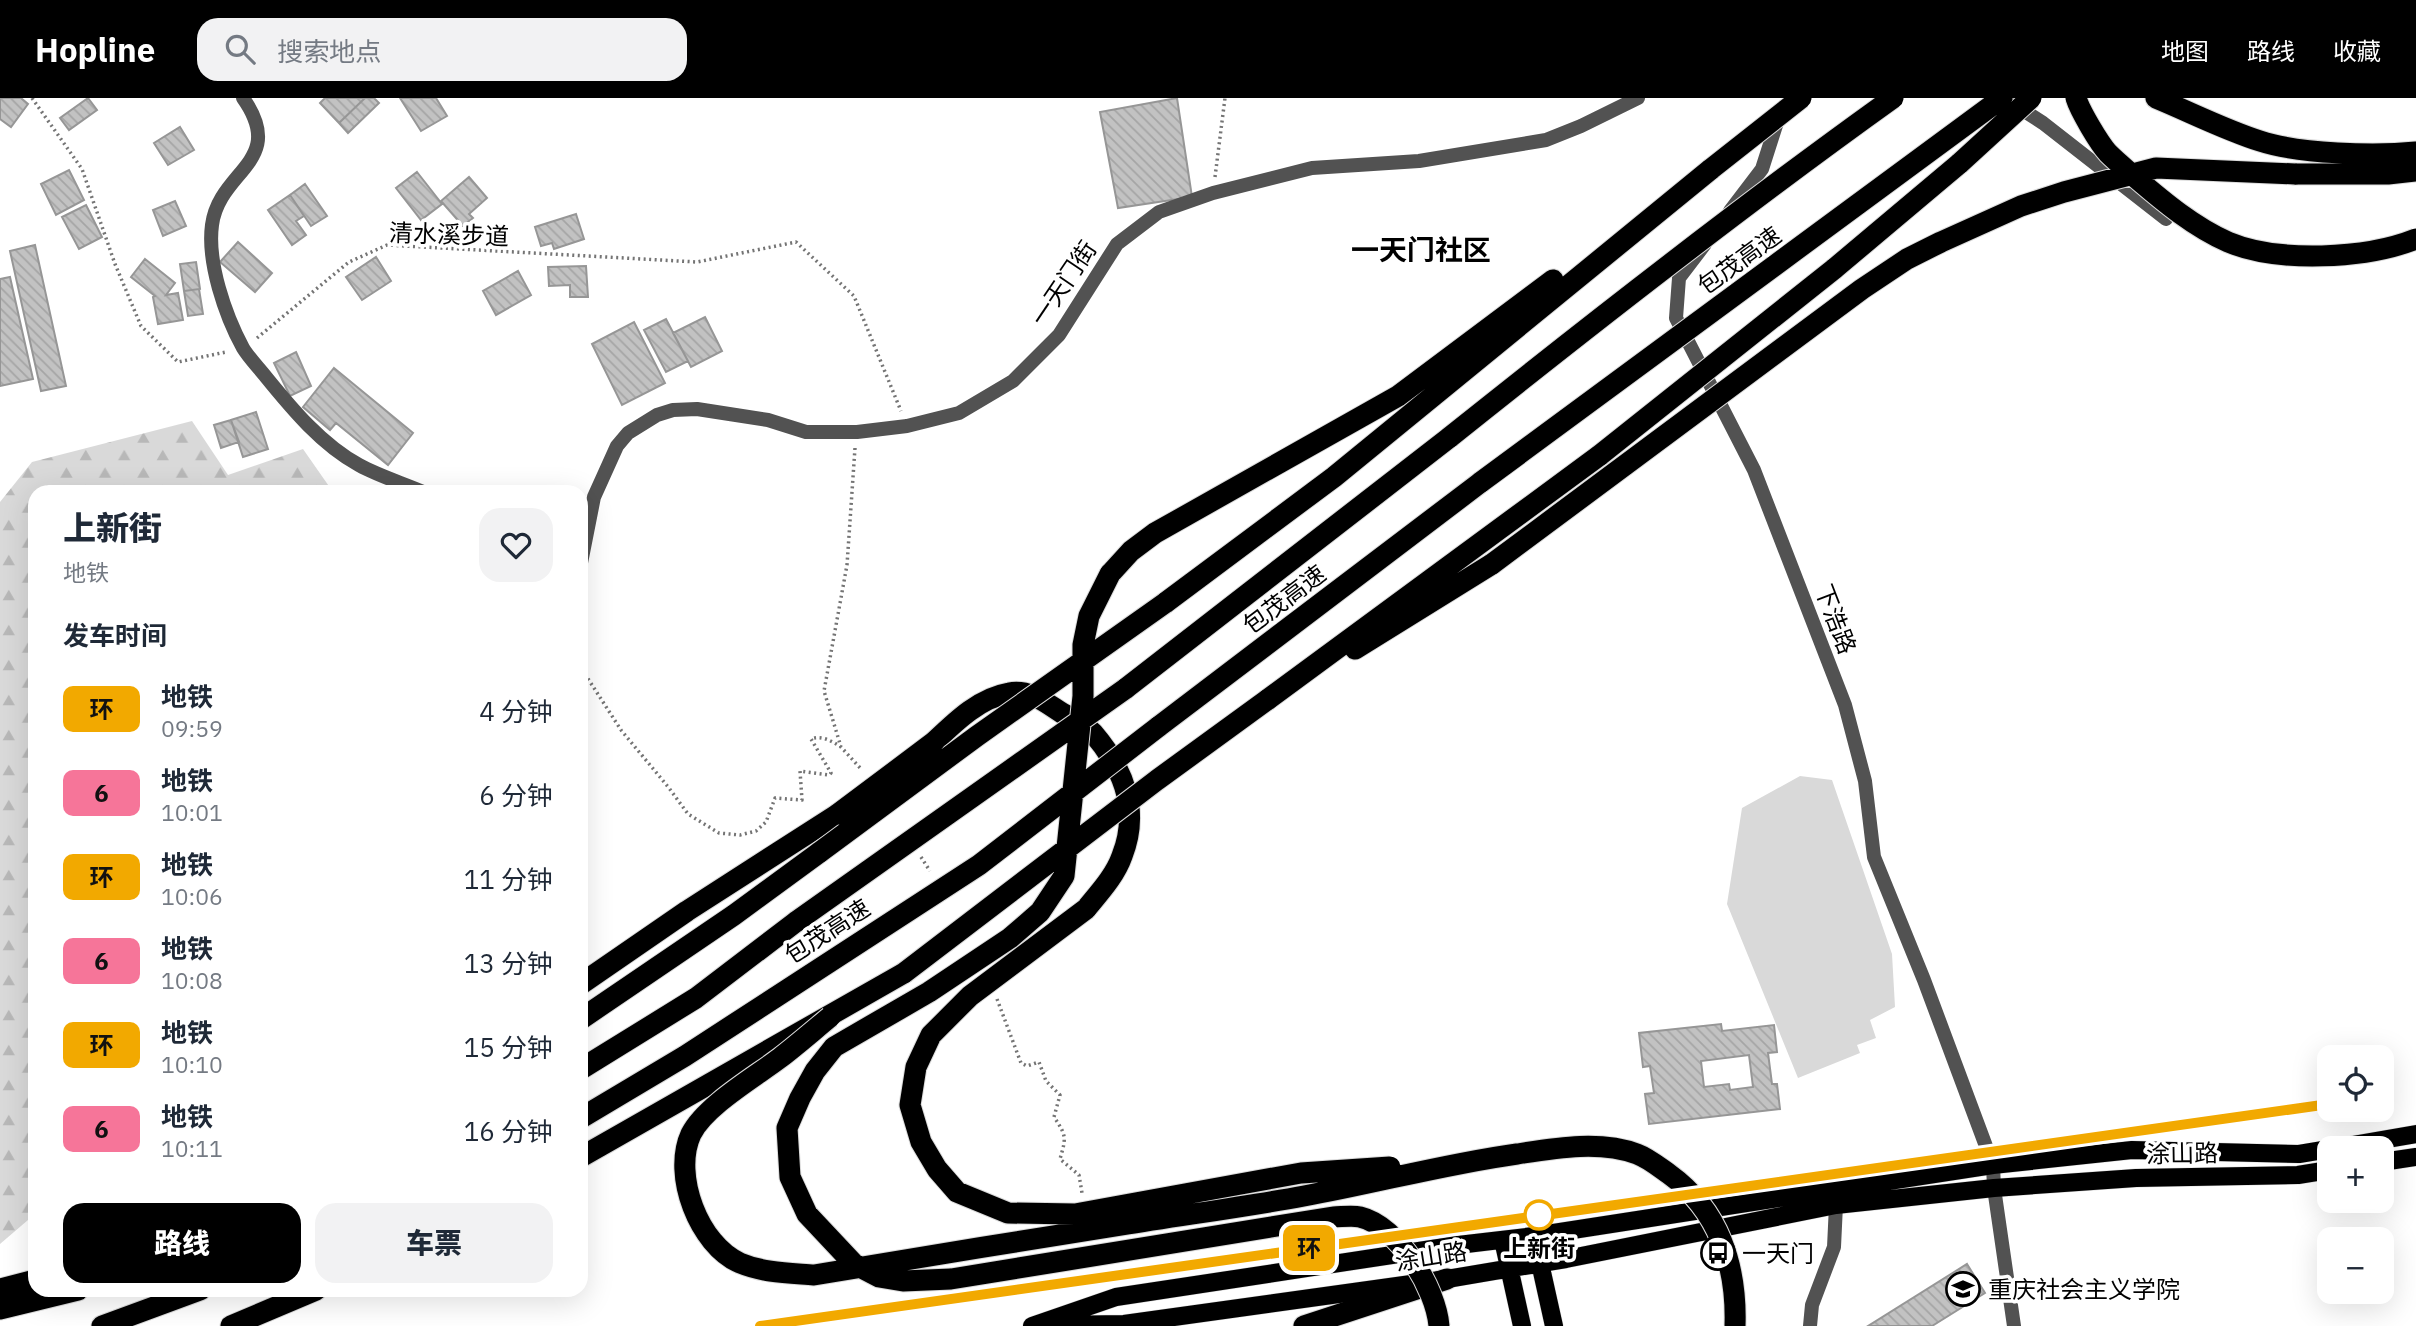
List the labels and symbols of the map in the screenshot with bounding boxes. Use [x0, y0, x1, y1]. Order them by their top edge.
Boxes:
street label: 清水溪步道 [388, 216, 510, 252]
street label: 包茂高速 [1691, 219, 1787, 301]
district label: 一天门社区 [1351, 231, 1491, 268]
street label: 一天门街 [1023, 234, 1103, 332]
street label: 包茂高速 [1236, 557, 1332, 641]
street label: 下浩路 [1808, 580, 1864, 658]
street label: 包茂高速 [778, 891, 876, 971]
street label: 涂山路 [2146, 1136, 2218, 1170]
marker: 上新街 [1524, 1200, 1554, 1230]
line badge: 环 [1286, 1225, 1332, 1271]
place label: 上新街 [1503, 1232, 1575, 1264]
bus stop icon: 一天门 [1699, 1234, 1737, 1272]
street label: 涂山路 [1393, 1235, 1469, 1277]
place label: 一天门 [1742, 1237, 1814, 1269]
school or university icon: 重庆社会主义学院 [1944, 1270, 1982, 1308]
place label: 重庆社会主义学院 [1988, 1273, 2180, 1305]

